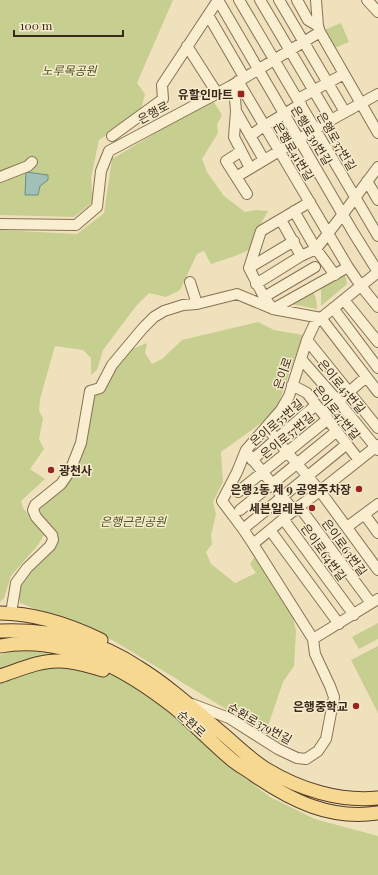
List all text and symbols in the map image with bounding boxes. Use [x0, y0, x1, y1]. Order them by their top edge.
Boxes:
scale bar [14, 12, 123, 38]
text: 100 m [20, 17, 53, 33]
park label: 노루목공원 [41, 62, 98, 78]
place label: 유할인마트 [178, 86, 233, 102]
marker: 유할인마트 [236, 89, 246, 99]
street label: 은행로 [135, 97, 171, 127]
street label: 은행로39번길 [288, 102, 336, 168]
street label: 은행로37번길 [314, 109, 360, 173]
street label: 은행로41번길 [270, 119, 318, 183]
street label: 은이로 [269, 355, 295, 391]
street label: 은이로45번길 [315, 356, 369, 416]
street label: 은이로47번길 [310, 381, 364, 443]
street label: 은이로55번길 [246, 395, 306, 449]
street label: 은이로57번길 [257, 408, 317, 462]
place label: 광천사 [59, 462, 92, 478]
marker: 광천사 [46, 465, 56, 475]
place label: 은행2동 제 9 공영주차장 [230, 481, 351, 497]
marker: 은행2동 제 9 공영주차장 [354, 484, 364, 494]
place label: 세븐일레븐 [249, 500, 304, 516]
marker: 세븐일레븐 [307, 503, 317, 513]
park label: 은행근린공원 [100, 513, 167, 529]
street label: 은이로63번길 [319, 515, 371, 579]
street label: 은이로64번길 [298, 520, 350, 584]
place label: 은행중학교 [293, 698, 348, 714]
street label: 순환로379번길 [225, 699, 295, 747]
marker: 은행중학교 [351, 701, 361, 711]
street label: 순환로 [174, 706, 210, 740]

